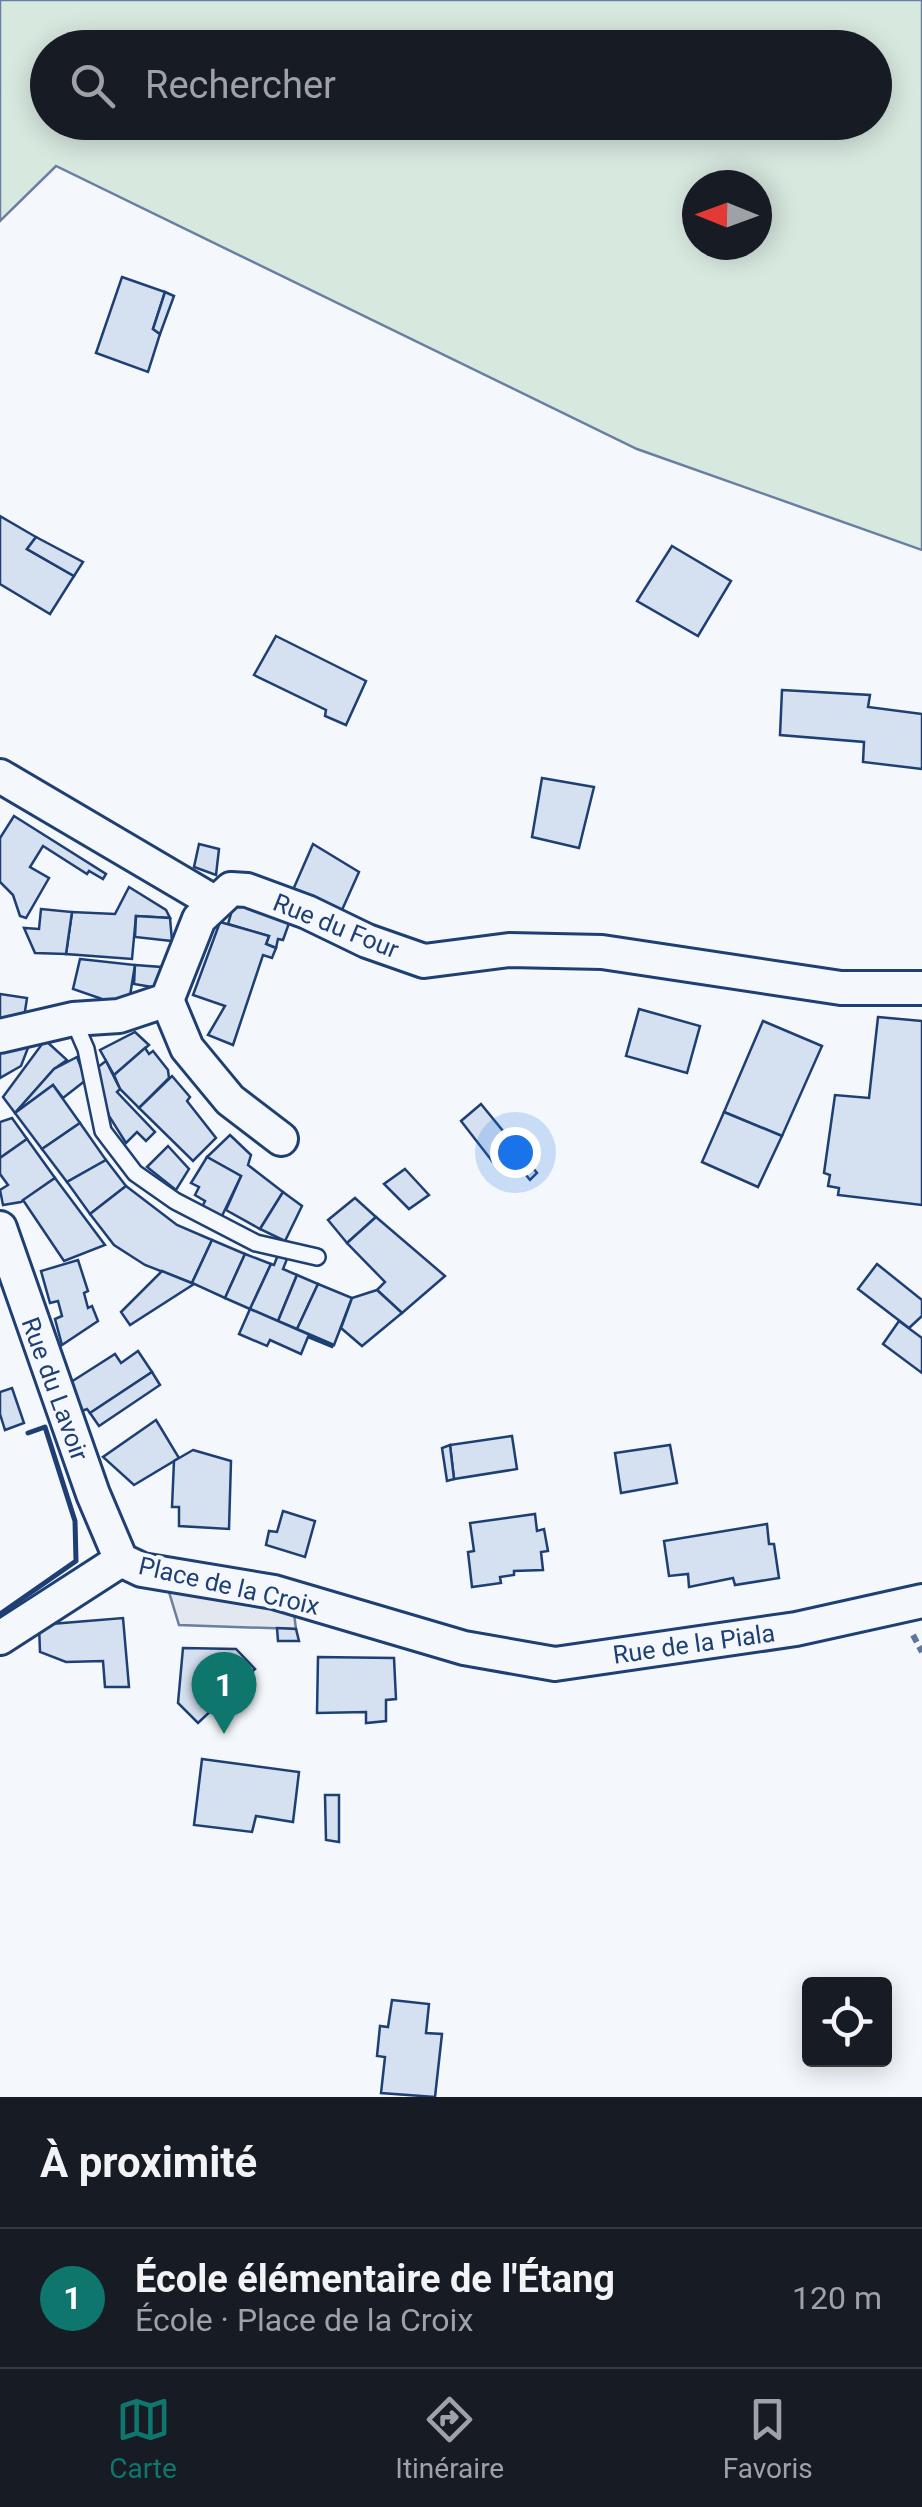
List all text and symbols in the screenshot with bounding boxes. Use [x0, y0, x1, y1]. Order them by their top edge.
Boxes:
search box [30, 30, 892, 140]
icon: search [65, 58, 120, 113]
text: Rechercher [145, 63, 336, 107]
north arrow [682, 170, 772, 260]
street label: Rue du Four [269, 888, 403, 965]
your location [490, 1127, 541, 1178]
street label: Rue du Lavoir [16, 1313, 95, 1465]
street label: Place de la Croix [136, 1551, 322, 1621]
street label: Rue de la Piala [611, 1618, 777, 1670]
pin: 1 [192, 1652, 256, 1734]
map controls [802, 1977, 892, 2067]
button: locate [802, 1977, 892, 2067]
text: À proximité [40, 2138, 257, 2187]
text: École élémentaire de l'Étang [135, 2257, 615, 2301]
text: 1 [63, 2279, 82, 2317]
text: 120 m [792, 2279, 882, 2317]
text: École · Place de la Croix [135, 2301, 473, 2339]
tab: Carte [109, 2392, 177, 2485]
tab: Itinéraire [395, 2392, 504, 2485]
tab: Favoris [723, 2392, 813, 2485]

